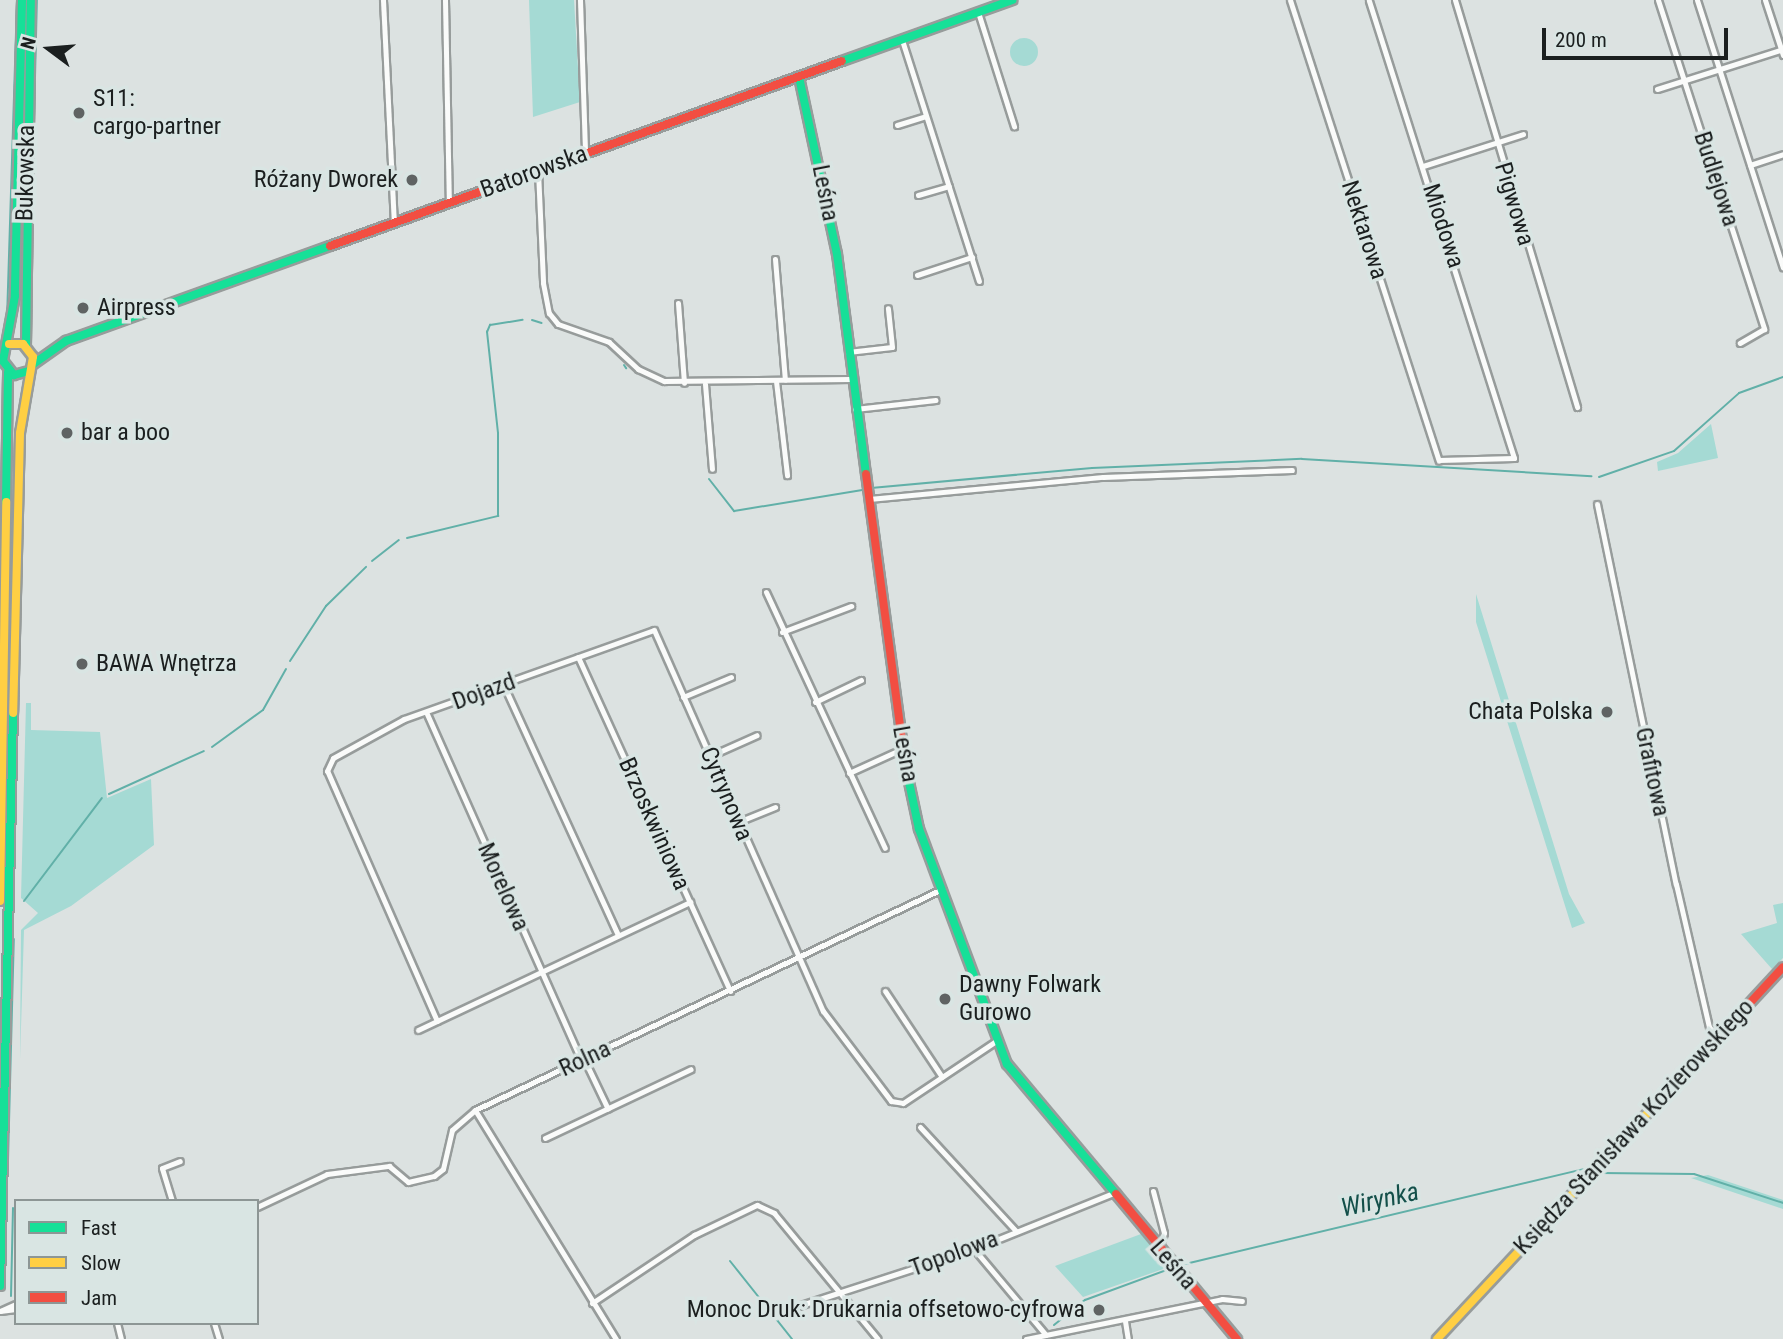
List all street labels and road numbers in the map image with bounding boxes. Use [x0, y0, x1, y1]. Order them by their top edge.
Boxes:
street label: Bukowska [11, 125, 41, 221]
street label: Budlejowa [1687, 128, 1745, 230]
street label: Batorowska [477, 139, 591, 205]
street label: Pigwowa [1488, 159, 1540, 249]
street label: Leśna [805, 162, 845, 224]
street label: Nektarowa [1335, 177, 1393, 283]
street label: Miodowa [1416, 180, 1470, 272]
street label: Dojazd [449, 667, 519, 717]
street label: Leśna [886, 724, 924, 784]
street label: Grafitowa [1629, 725, 1675, 819]
street label: Cytrynowa [693, 743, 759, 845]
street label: Brzoskwiniowa [612, 753, 696, 895]
street label: Morelowa [471, 839, 535, 935]
street label: Księdza Stanisława Kozierowskiego [1508, 993, 1760, 1261]
street label: Rolna [555, 1035, 615, 1083]
street label: Topolowa [906, 1225, 1002, 1283]
street label: Leśna [1144, 1234, 1202, 1296]

